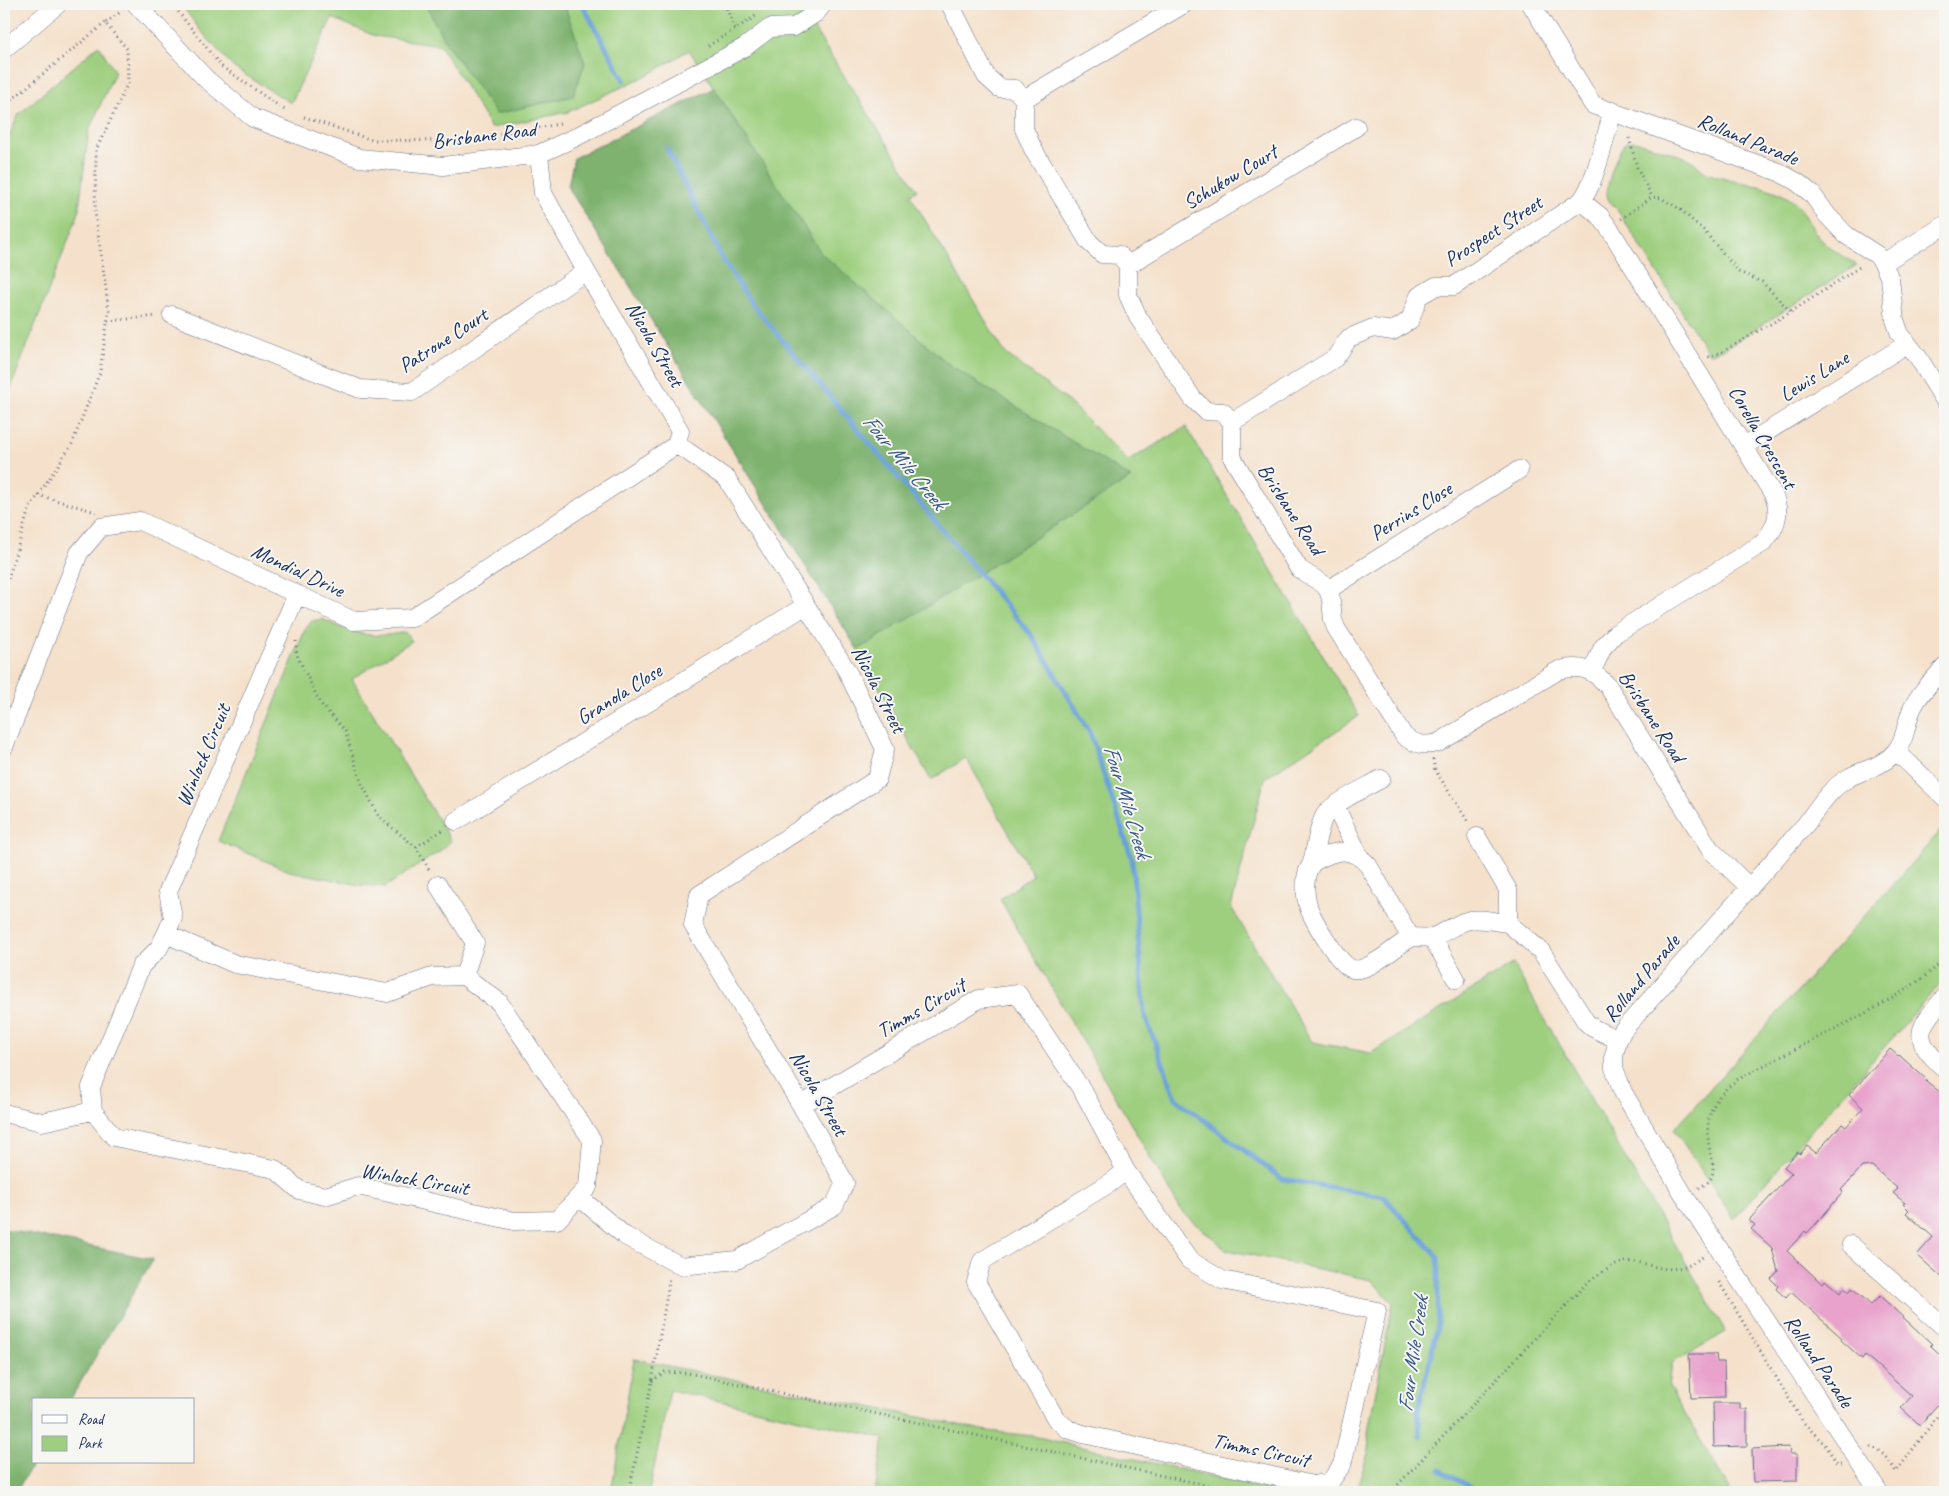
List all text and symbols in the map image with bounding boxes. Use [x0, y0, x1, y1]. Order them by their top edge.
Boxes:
street label: Rolland Parade [1694, 107, 1803, 171]
street label: Brisbane Road [431, 115, 541, 154]
street label: Schukow Court [1178, 137, 1284, 215]
street label: Prospect Street [1439, 189, 1549, 272]
street label: Nicola Street [620, 297, 691, 393]
street label: Patrone Court [394, 300, 494, 378]
street label: Lewis Lane [1775, 344, 1855, 407]
street label: Corella Crescent [1723, 381, 1804, 495]
water label: Four Mile Creek [856, 408, 955, 518]
street label: Brisbane Road [1252, 458, 1332, 563]
street label: Perrins Close [1365, 475, 1459, 546]
street label: Mondial Drive [248, 537, 349, 603]
street label: Nicola Street [846, 641, 913, 739]
street label: Granola Close [571, 657, 668, 730]
street label: Brisbane Road [1613, 665, 1693, 770]
street label: Winlock Circuit [170, 698, 237, 810]
water label: Four Mile Creek [1097, 742, 1159, 865]
street label: Rolland Parade [1597, 928, 1686, 1027]
street label: Timms Circuit [872, 971, 973, 1044]
street label: Nicola Street [784, 1046, 855, 1142]
street label: Winlock Circuit [359, 1157, 473, 1202]
water label: Four Mile Creek [1391, 1291, 1435, 1413]
street label: Rolland Parade [1779, 1310, 1860, 1413]
legend [32, 1398, 195, 1464]
text: Road [78, 1410, 105, 1429]
street label: Timms Circuit [1210, 1427, 1315, 1474]
text: Park [78, 1434, 103, 1453]

